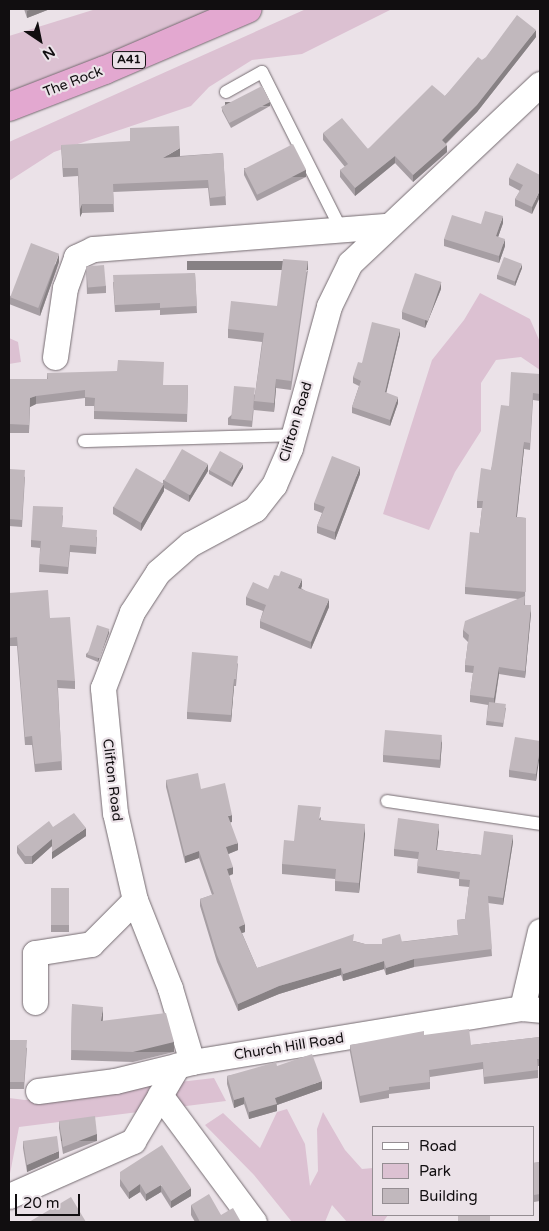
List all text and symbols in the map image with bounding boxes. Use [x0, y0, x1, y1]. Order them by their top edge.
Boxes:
north arrow [15, 15, 65, 65]
text: N [39, 43, 58, 63]
road number: A41 [112, 50, 146, 70]
street label: The Rock [41, 63, 105, 101]
street label: Clifton Road [276, 380, 316, 464]
street label: Clifton Road [99, 738, 125, 822]
street label: Church Hill Road [233, 1030, 345, 1064]
legend [372, 1126, 534, 1216]
text: Road [419, 1137, 457, 1155]
text: Park [419, 1162, 451, 1180]
scale bar [18, 1184, 82, 1216]
text: Building [419, 1187, 478, 1205]
text: 20 m [23, 1194, 60, 1212]

